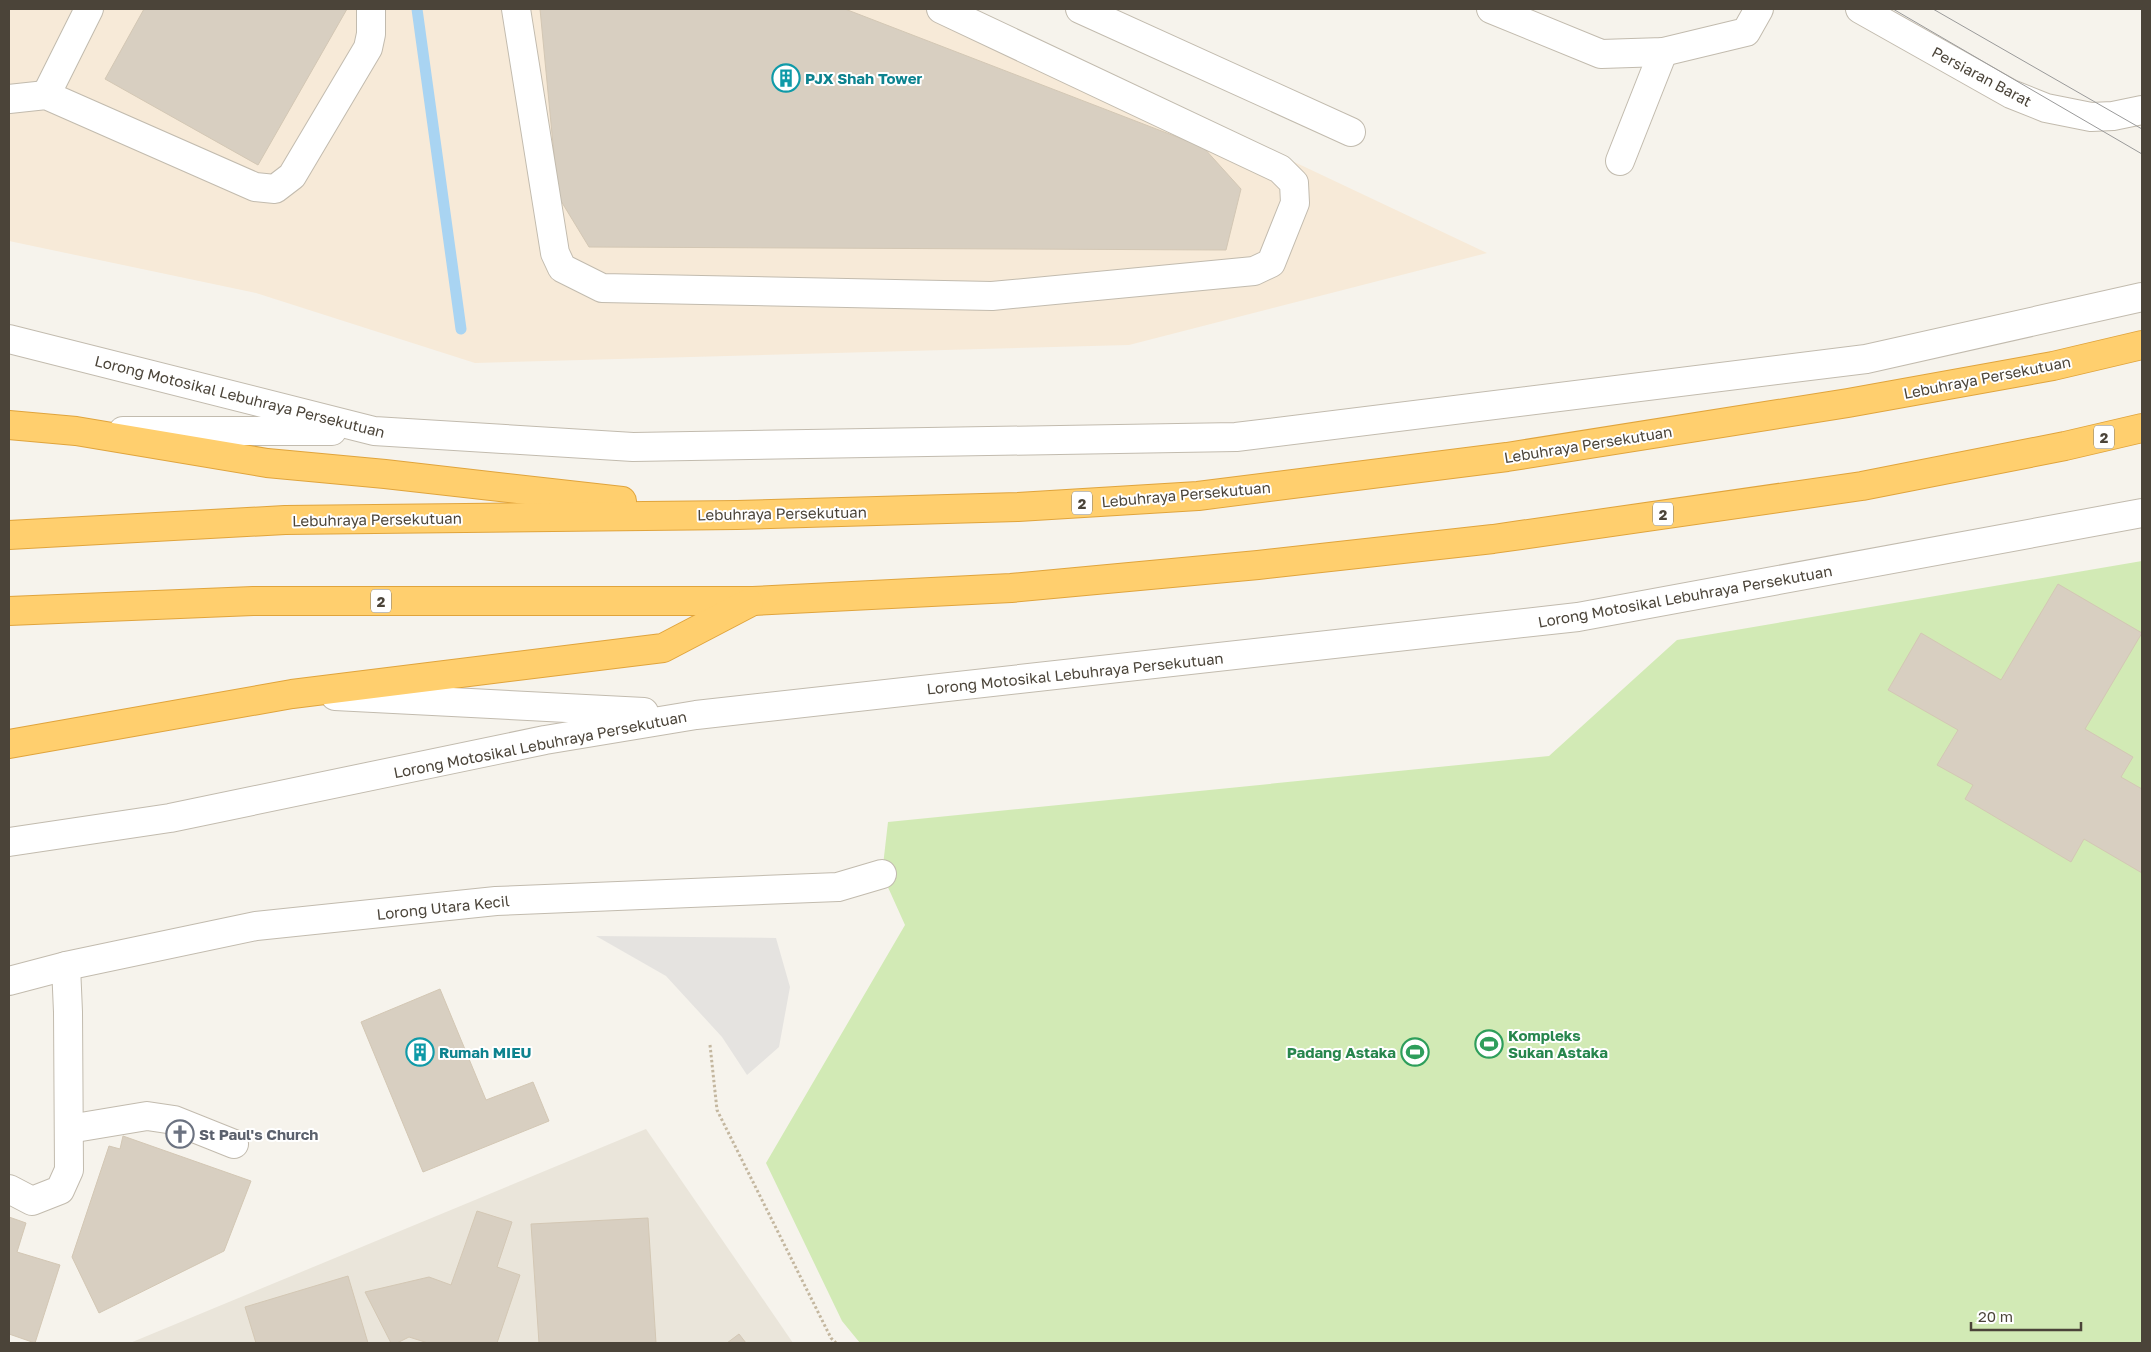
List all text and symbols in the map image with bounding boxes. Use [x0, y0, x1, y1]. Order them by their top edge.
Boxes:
street label: Persiaran Barat [1929, 42, 2035, 110]
building icon: PJX Shah Tower [771, 63, 801, 93]
place label: PJX Shah Tower [805, 69, 923, 87]
street label: Lorong Motosikal Lebuhraya Persekutuan [93, 351, 387, 441]
street label: Lebuhraya Persekutuan [1902, 352, 2072, 402]
street label: Lebuhraya Persekutuan [1503, 422, 1673, 466]
road number: 2 [2094, 426, 2114, 448]
street label: Lebuhraya Persekutuan [1101, 478, 1271, 510]
road number: 2 [1072, 492, 1092, 514]
road number: 2 [1653, 502, 1673, 526]
street label: Lebuhraya Persekutuan [697, 503, 867, 523]
street label: Lebuhraya Persekutuan [292, 509, 462, 529]
street label: Lorong Motosikal Lebuhraya Persekutuan [1537, 561, 1833, 631]
road number: 2 [371, 590, 391, 612]
street label: Lorong Motosikal Lebuhraya Persekutuan [926, 648, 1224, 698]
street label: Lorong Motosikal Lebuhraya Persekutuan [392, 707, 688, 781]
street label: Lorong Utara Kecil [376, 891, 510, 923]
place label: Kompleks Sukan Astaka [1508, 1026, 1608, 1061]
sports icon: Kompleks Sukan Astaka [1474, 1029, 1504, 1059]
building icon: Rumah MIEU [405, 1037, 435, 1067]
sports icon: Padang Astaka [1400, 1037, 1430, 1067]
place label: Rumah MIEU [439, 1043, 532, 1061]
place label: Padang Astaka [1287, 1043, 1396, 1061]
church icon: St Paul's Church [165, 1119, 195, 1149]
place label: St Paul's Church [199, 1125, 318, 1143]
scale bar [1971, 1300, 2081, 1332]
text: 20 m [1978, 1307, 2013, 1325]

